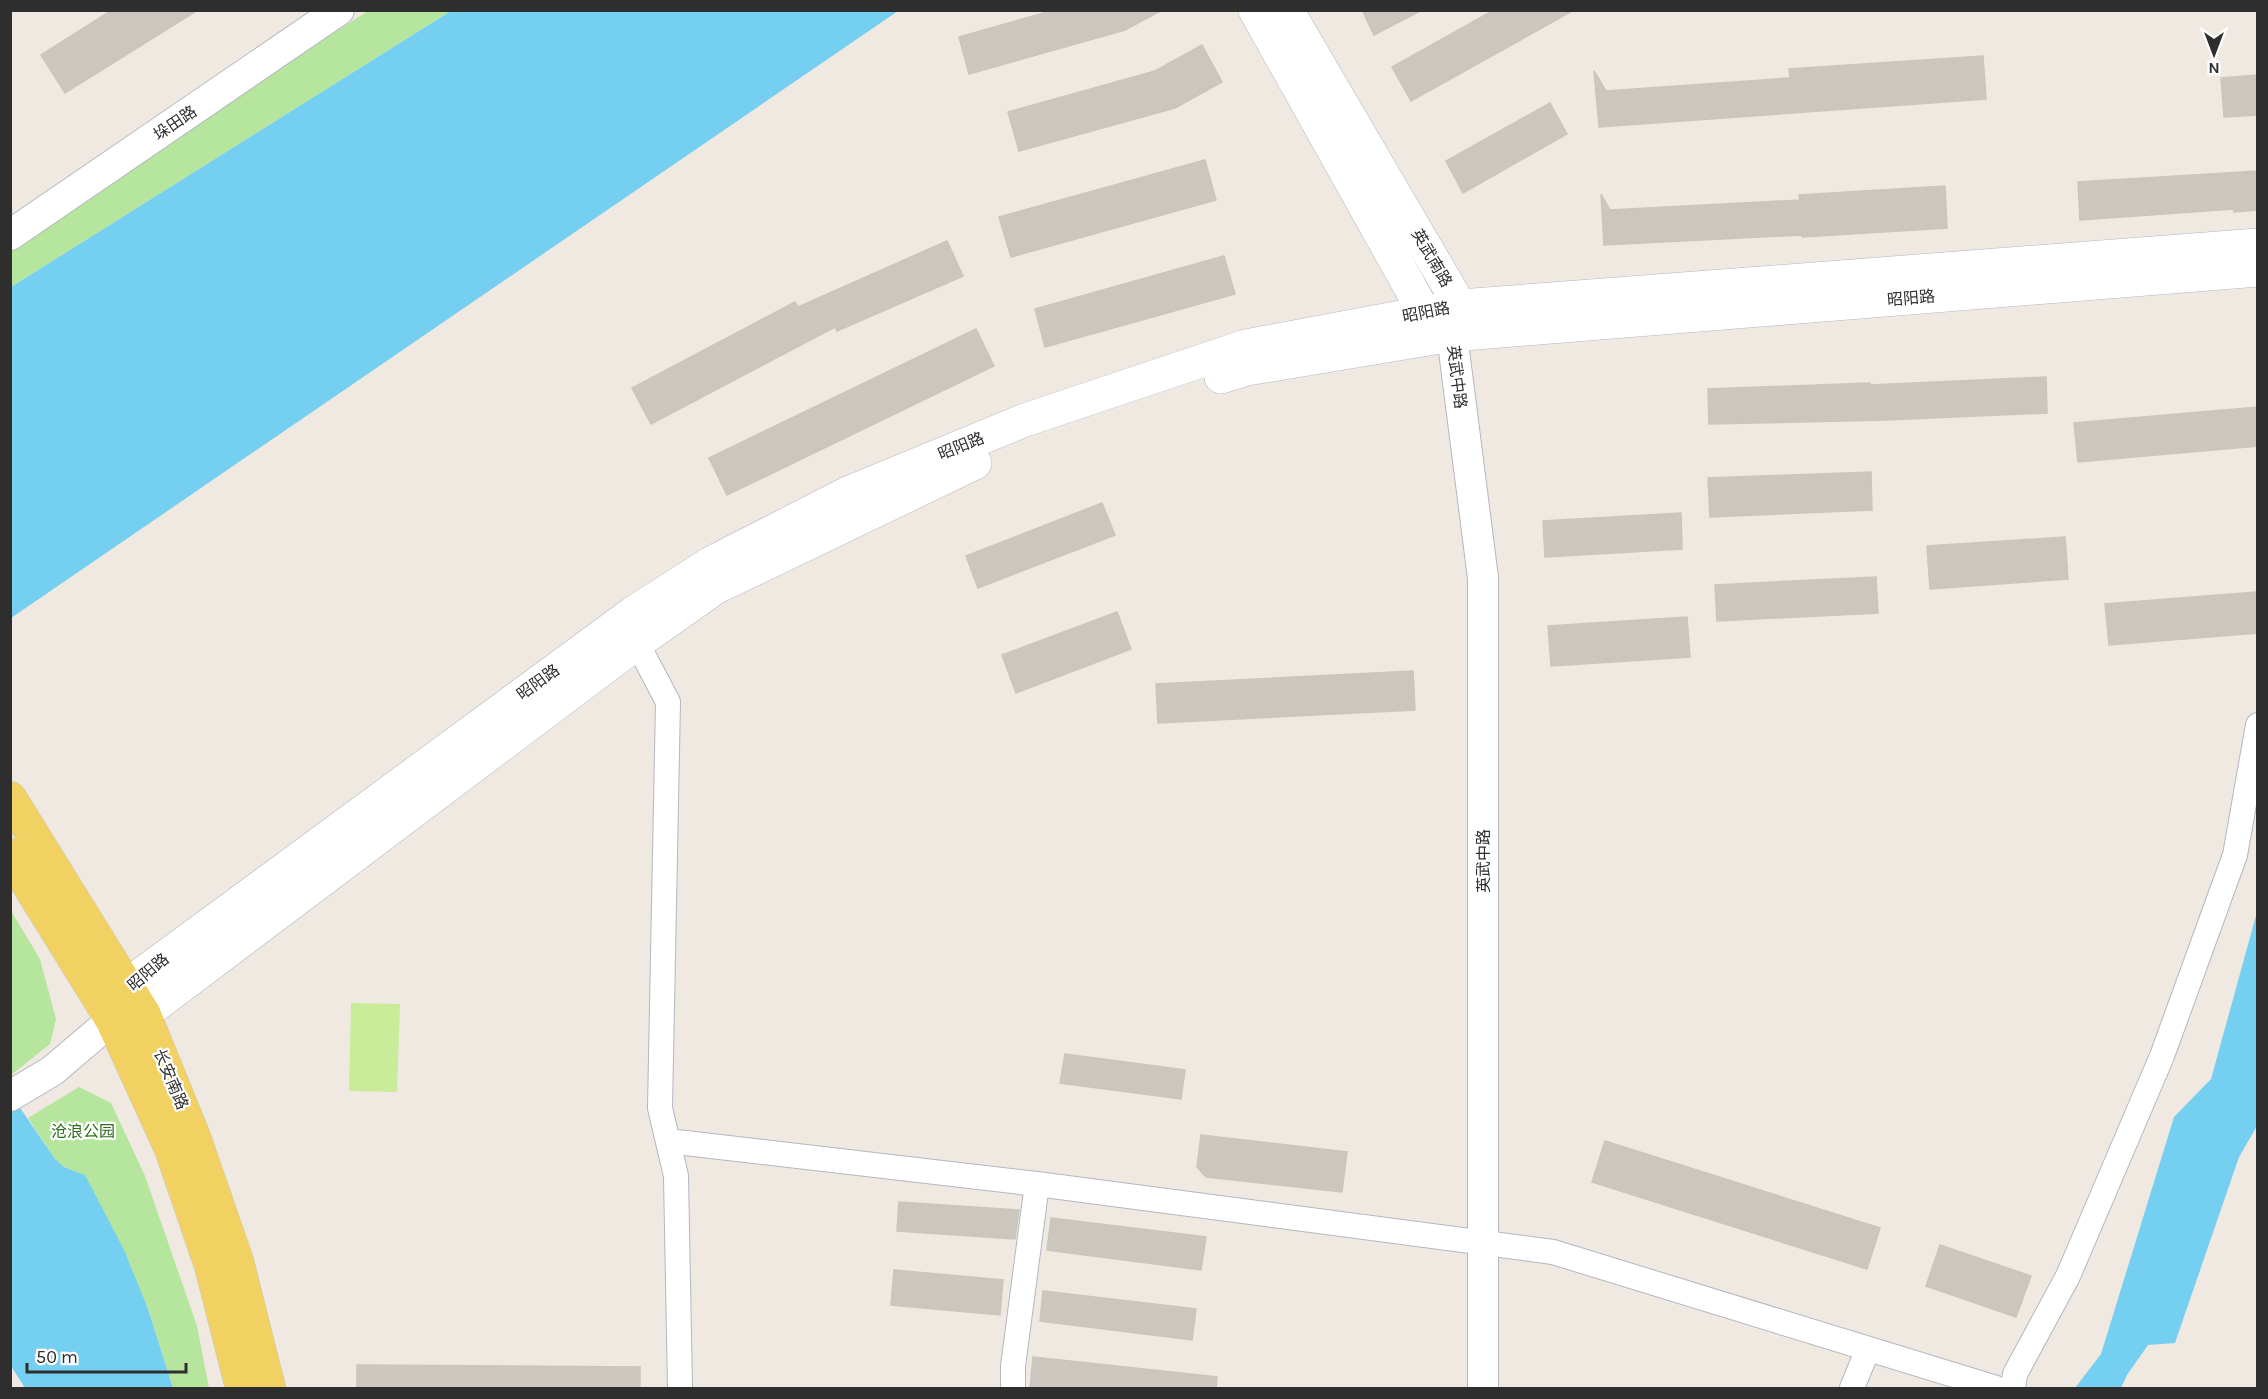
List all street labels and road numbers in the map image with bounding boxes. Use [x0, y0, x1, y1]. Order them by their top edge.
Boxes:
street label: 垛田路 [150, 102, 200, 144]
street label: 英武南路 [1408, 226, 1456, 290]
street label: 昭阳路 [1886, 286, 1936, 310]
street label: 昭阳路 [1401, 298, 1451, 326]
street label: 英武中路 [1444, 344, 1470, 410]
street label: 昭阳路 [935, 428, 987, 464]
street label: 昭阳路 [513, 660, 563, 704]
street label: 英武中路 [1474, 829, 1493, 893]
street label: 昭阳路 [124, 949, 172, 995]
street label: 长安南路 [150, 1046, 192, 1112]

